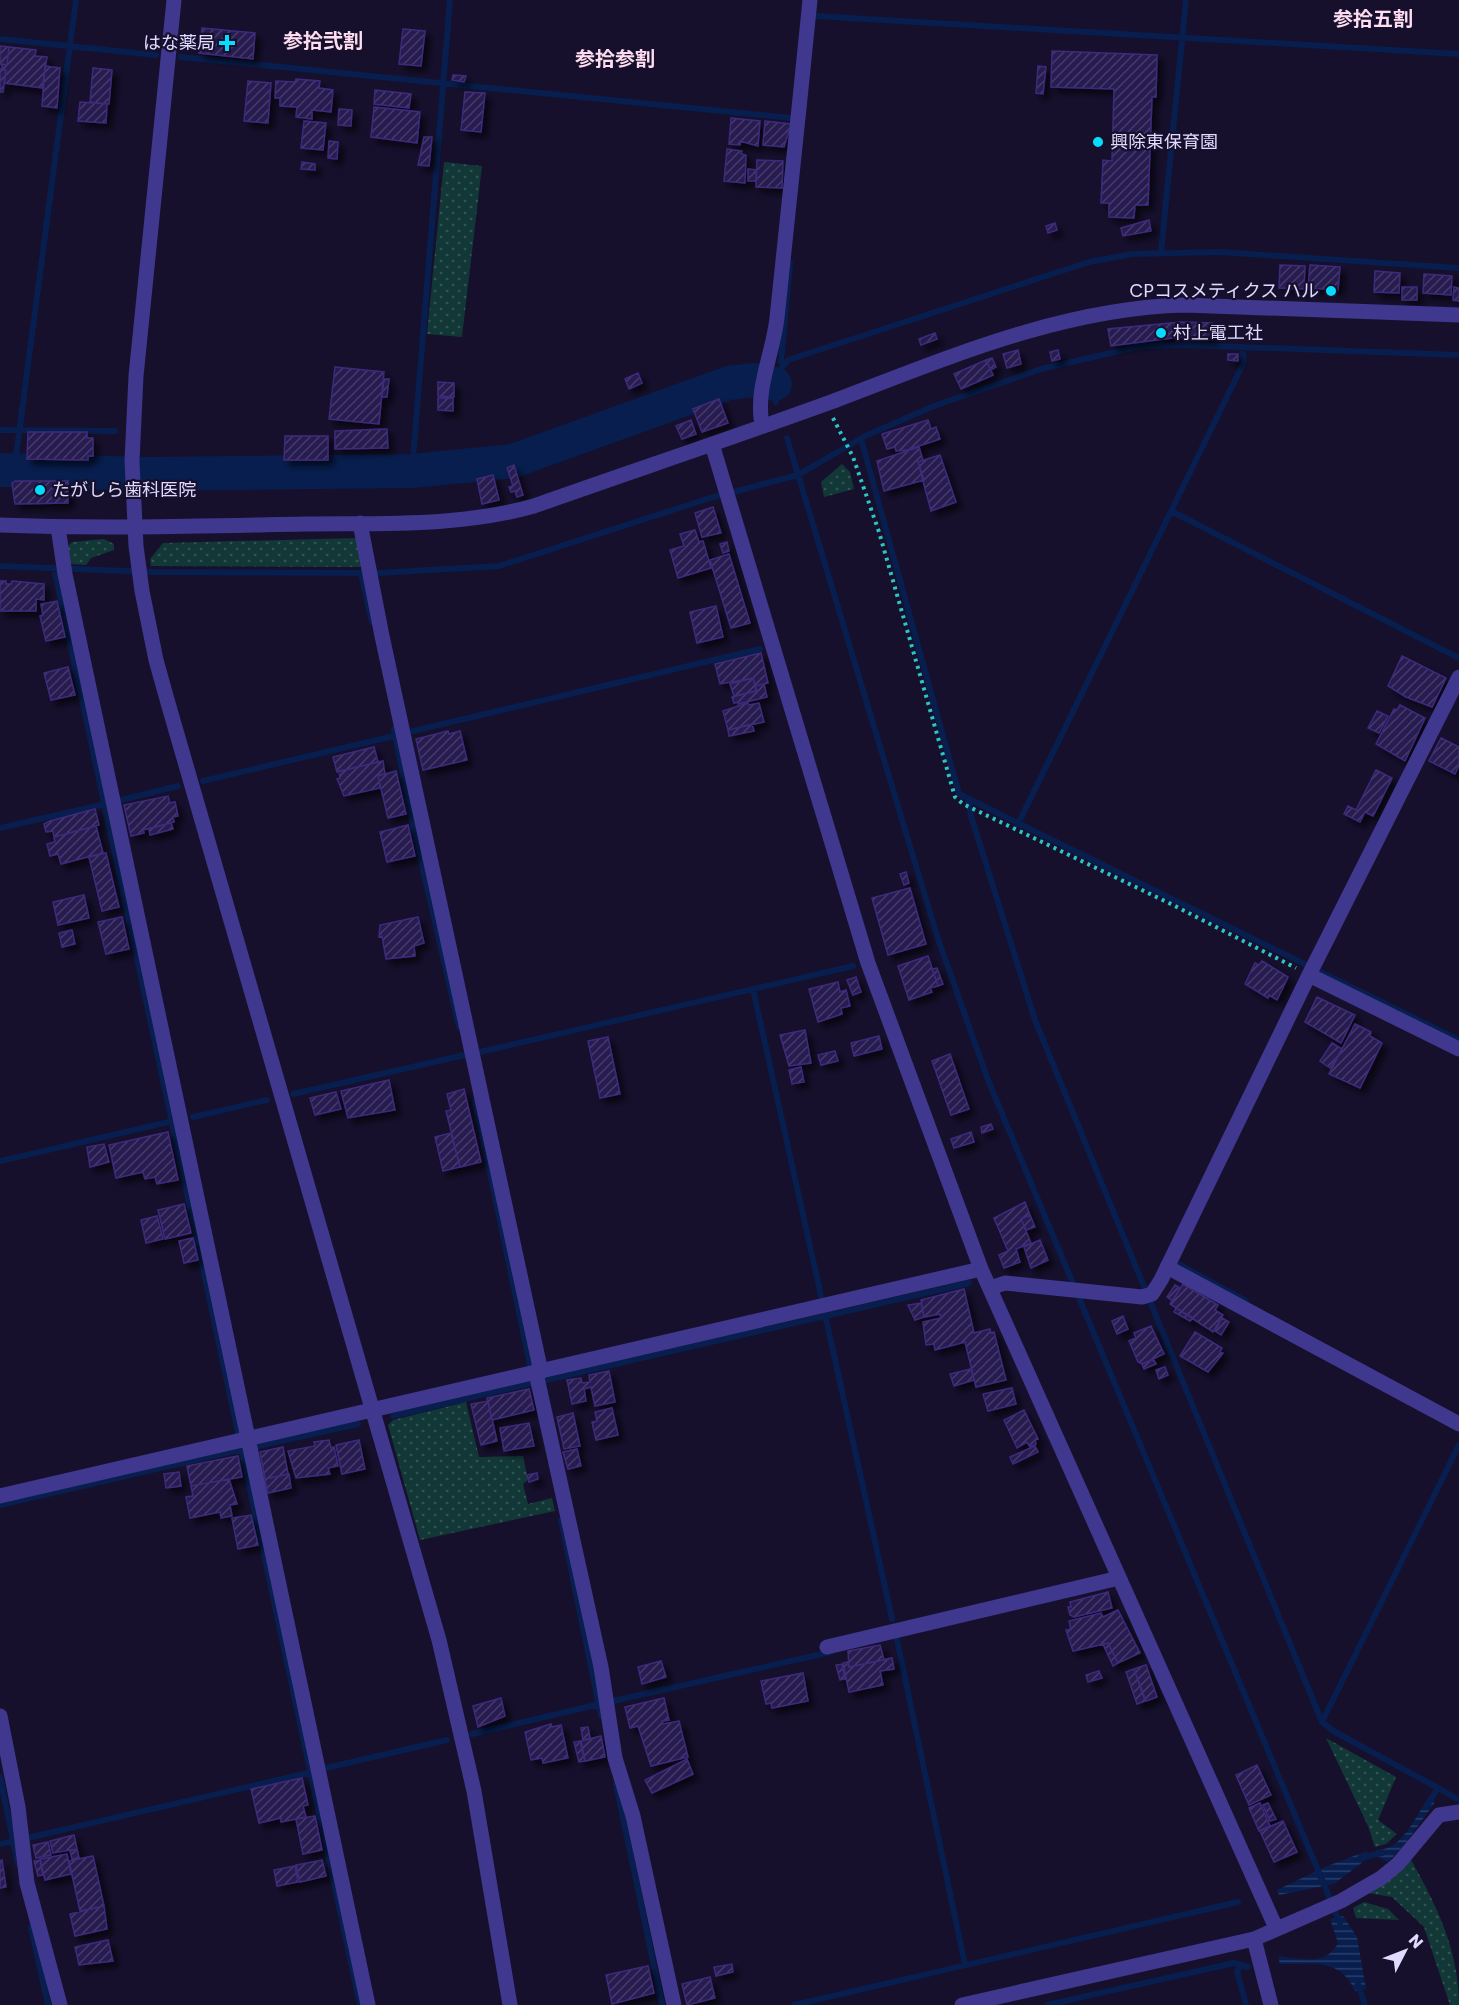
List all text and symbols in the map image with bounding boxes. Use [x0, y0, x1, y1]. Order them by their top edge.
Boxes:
district label: 参拾五割 [1333, 5, 1413, 33]
district label: 参拾弐割 [283, 27, 363, 55]
place label: はな薬局 [143, 30, 215, 55]
marker: はな薬局 [220, 36, 234, 50]
district label: 参拾参割 [575, 45, 655, 73]
place label: 興除東保育園 [1110, 129, 1218, 154]
marker: 興除東保育園 [1091, 135, 1105, 149]
place label: CPコスメティクス ハル [1129, 278, 1319, 303]
marker: CPコスメティクス ハル [1324, 284, 1338, 298]
place label: 村上電工社 [1173, 320, 1263, 345]
marker: 村上電工社 [1154, 326, 1168, 340]
place label: たがしら歯科医院 [52, 477, 196, 502]
marker: たがしら歯科医院 [33, 483, 47, 497]
north arrow [1375, 1921, 1435, 1981]
text: N [1403, 1929, 1428, 1953]

